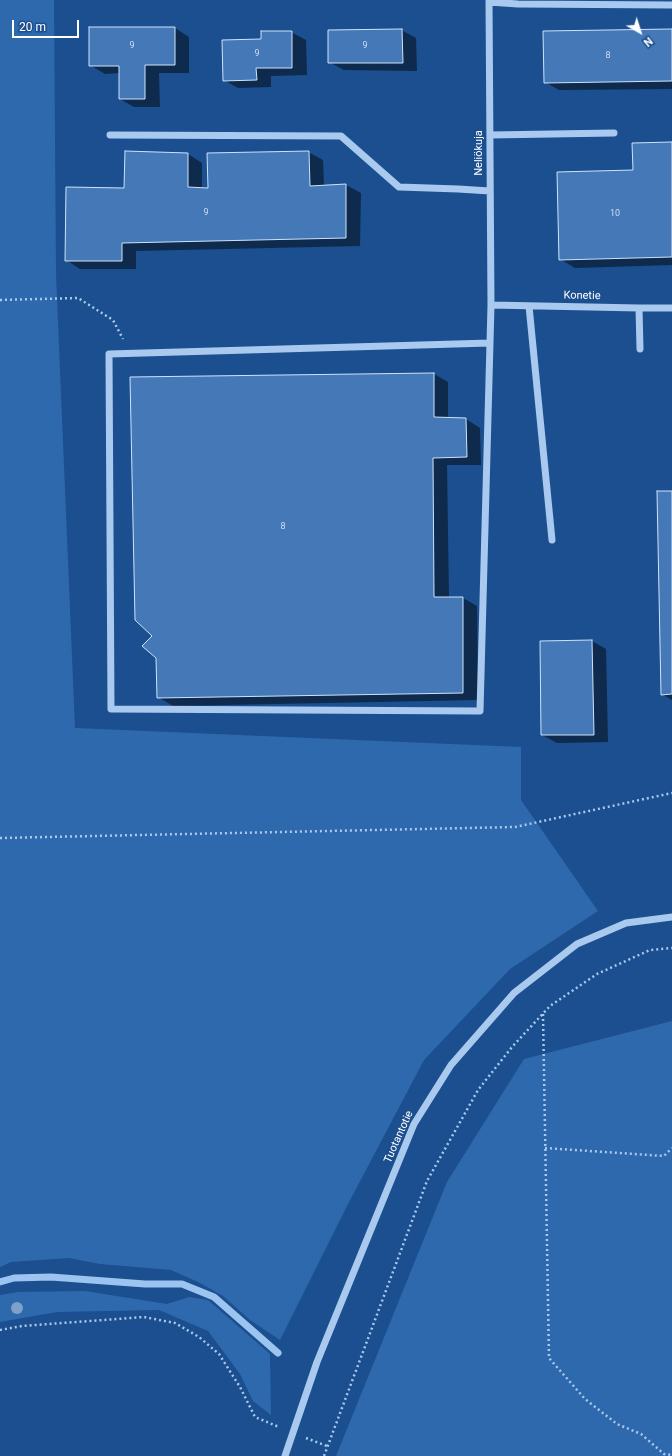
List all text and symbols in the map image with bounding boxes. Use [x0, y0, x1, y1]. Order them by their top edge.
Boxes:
scale bar [14, 12, 81, 38]
north arrow [620, 12, 660, 52]
text: 20 m [19, 20, 46, 34]
text: N [641, 34, 655, 49]
house number: 9 [129, 41, 135, 51]
house number: 9 [362, 41, 368, 51]
house number: 9 [254, 49, 260, 59]
house number: 8 [605, 51, 611, 61]
street label: Neliökuja [472, 130, 486, 176]
house number: 9 [203, 208, 209, 218]
house number: 10 [610, 209, 620, 219]
street label: Konetie [563, 289, 601, 303]
house number: 8 [280, 522, 286, 532]
street label: Tuotantotie [382, 1109, 416, 1165]

